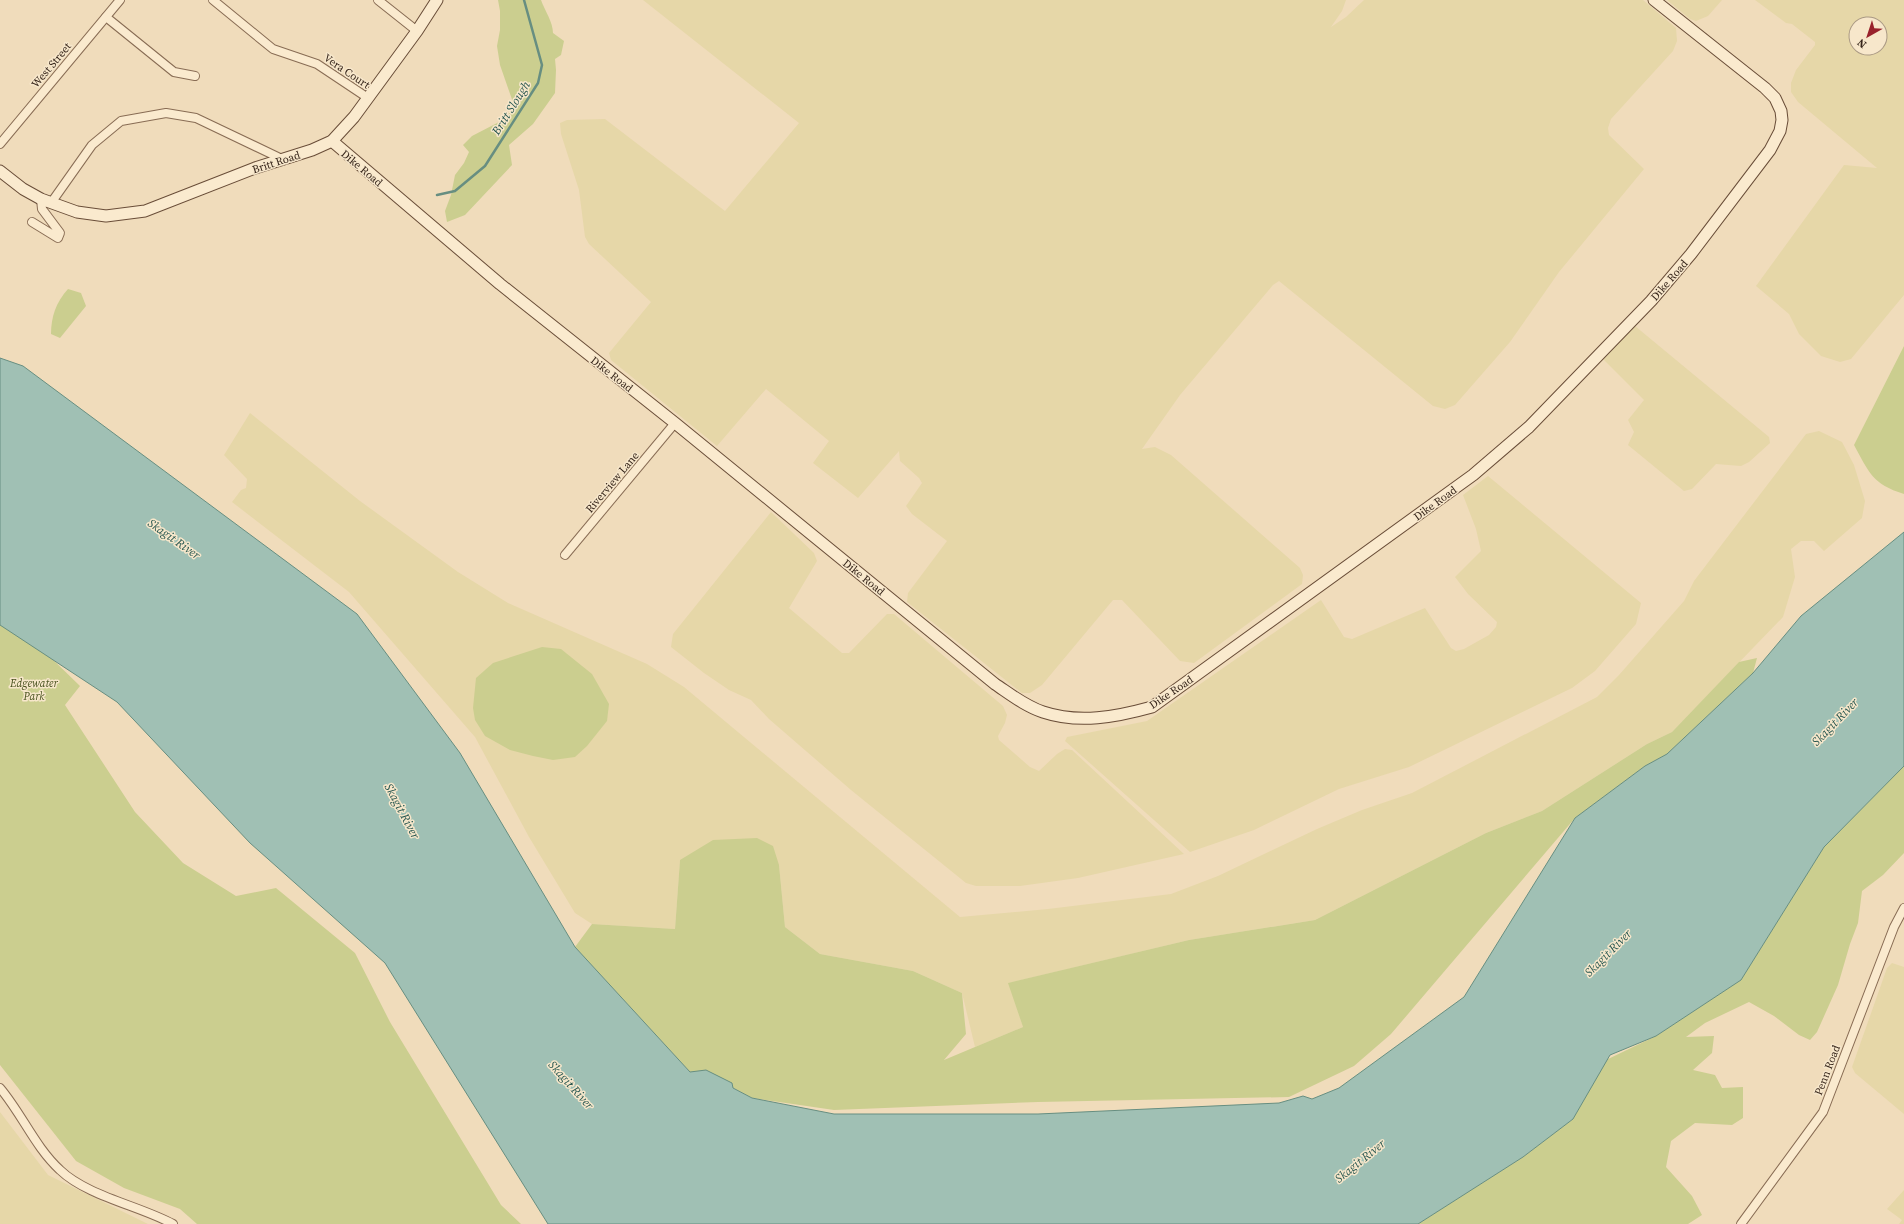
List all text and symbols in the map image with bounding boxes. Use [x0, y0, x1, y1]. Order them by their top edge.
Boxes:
north arrow [1848, 16, 1888, 56]
text: N [1854, 35, 1870, 52]
street label: West Street [28, 39, 75, 91]
street label: Vera Court [321, 50, 373, 93]
water label: Britt Slough [488, 78, 534, 139]
street label: Britt Road [250, 147, 303, 177]
street label: Dike Road [338, 147, 386, 191]
street label: Dike Road [1647, 256, 1692, 304]
street label: Dike Road [587, 353, 637, 396]
street label: Riverview Lane [582, 448, 643, 516]
street label: Dike Road [1411, 482, 1461, 524]
water label: Skagit River [145, 515, 204, 564]
street label: Dike Road [840, 556, 888, 599]
street label: Dike Road [1146, 672, 1197, 713]
park label: Edgewater Park [9, 676, 59, 704]
water label: Skagit River [1808, 694, 1863, 749]
water label: Skagit River [381, 781, 424, 843]
water label: Skagit River [1581, 925, 1636, 980]
street label: Penn Road [1811, 1042, 1844, 1097]
water label: Skagit River [545, 1057, 598, 1114]
water label: Skagit River [1331, 1135, 1390, 1186]

